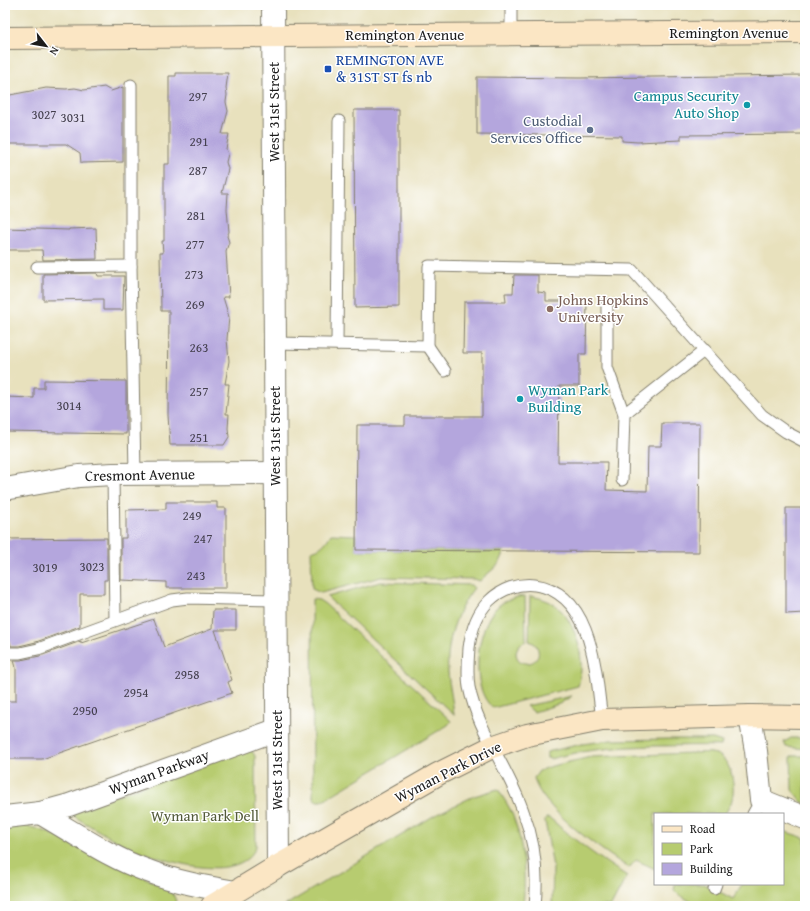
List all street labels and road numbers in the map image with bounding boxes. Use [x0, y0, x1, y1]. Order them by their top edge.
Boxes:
street label: Remington Avenue [670, 22, 788, 43]
street label: Remington Avenue [346, 24, 464, 45]
street label: West 31st Street [263, 61, 284, 162]
street label: West 31st Street [264, 385, 285, 486]
street label: Cresmont Avenue [85, 463, 195, 486]
street label: West 31st Street [266, 709, 287, 810]
street label: Wyman Park Drive [391, 736, 505, 808]
street label: Wyman Parkway [106, 743, 212, 799]

